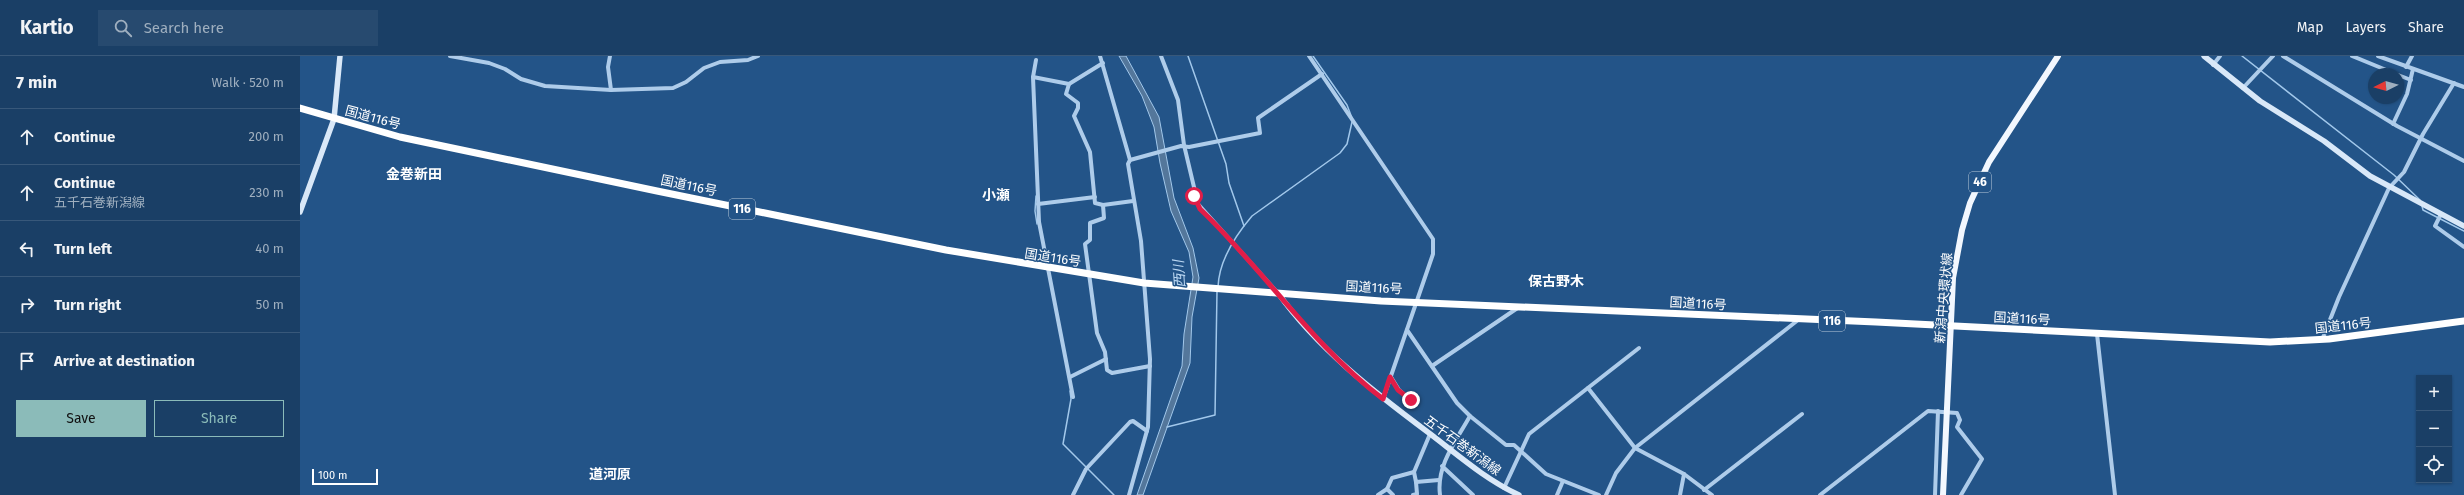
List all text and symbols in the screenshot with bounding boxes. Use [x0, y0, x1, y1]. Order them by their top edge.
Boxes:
search box [98, 10, 378, 46]
text: Kartio [20, 16, 74, 39]
icon: search [112, 17, 134, 39]
text: Search here [144, 19, 224, 37]
text: Map [2297, 19, 2323, 36]
text: Layers [2345, 19, 2386, 36]
text: Share [2408, 19, 2444, 36]
north arrow [2368, 68, 2404, 104]
text: 7 min [16, 72, 57, 93]
text: Walk · 520 m [212, 75, 284, 90]
street label: 国道116号 [343, 103, 402, 132]
icon: ahead [16, 126, 38, 148]
text: Continue [54, 128, 115, 146]
text: 200 m [248, 129, 284, 144]
district label: 金巻新田 [386, 166, 442, 183]
street label: 国道116号 [659, 172, 718, 199]
road number: 46 [1969, 172, 1991, 192]
text: Continue [54, 174, 115, 192]
icon: ahead [16, 182, 38, 204]
text: 230 m [249, 185, 284, 200]
district label: 小瀬 [982, 187, 1010, 204]
route start [1185, 187, 1203, 205]
text: 五千石巻新潟線 [54, 195, 145, 210]
road number: 116 [729, 199, 755, 219]
icon: left [16, 238, 38, 260]
text: Turn left [54, 240, 112, 258]
text: 40 m [255, 241, 284, 256]
street label: 国道116号 [1024, 246, 1082, 269]
street label: 新潟中央環状線 [1932, 252, 1955, 344]
water label: 西川 [1170, 257, 1189, 289]
district label: 保古野木 [1528, 273, 1584, 290]
street label: 国道116号 [1345, 279, 1403, 296]
icon: right [16, 294, 38, 316]
street label: 国道116号 [1669, 295, 1727, 312]
text: Turn right [54, 296, 121, 314]
text: 50 m [256, 297, 284, 312]
street label: 国道116号 [1993, 310, 2051, 327]
road number: 116 [1819, 311, 1845, 331]
street label: 国道116号 [2314, 315, 2372, 336]
icon: arrive [16, 350, 38, 372]
text: Arrive at destination [54, 352, 195, 370]
map controls [2416, 375, 2452, 483]
button: + [2416, 375, 2452, 411]
route end [1402, 391, 1420, 409]
button: Save [16, 400, 146, 437]
button: Share [154, 400, 284, 437]
button: − [2416, 411, 2452, 447]
street label: 五千石巻新潟線 [1421, 413, 1504, 478]
button: locate [2416, 447, 2452, 483]
district label: 道河原 [589, 466, 631, 483]
scale bar [312, 467, 378, 486]
text: 100 m [318, 469, 347, 482]

